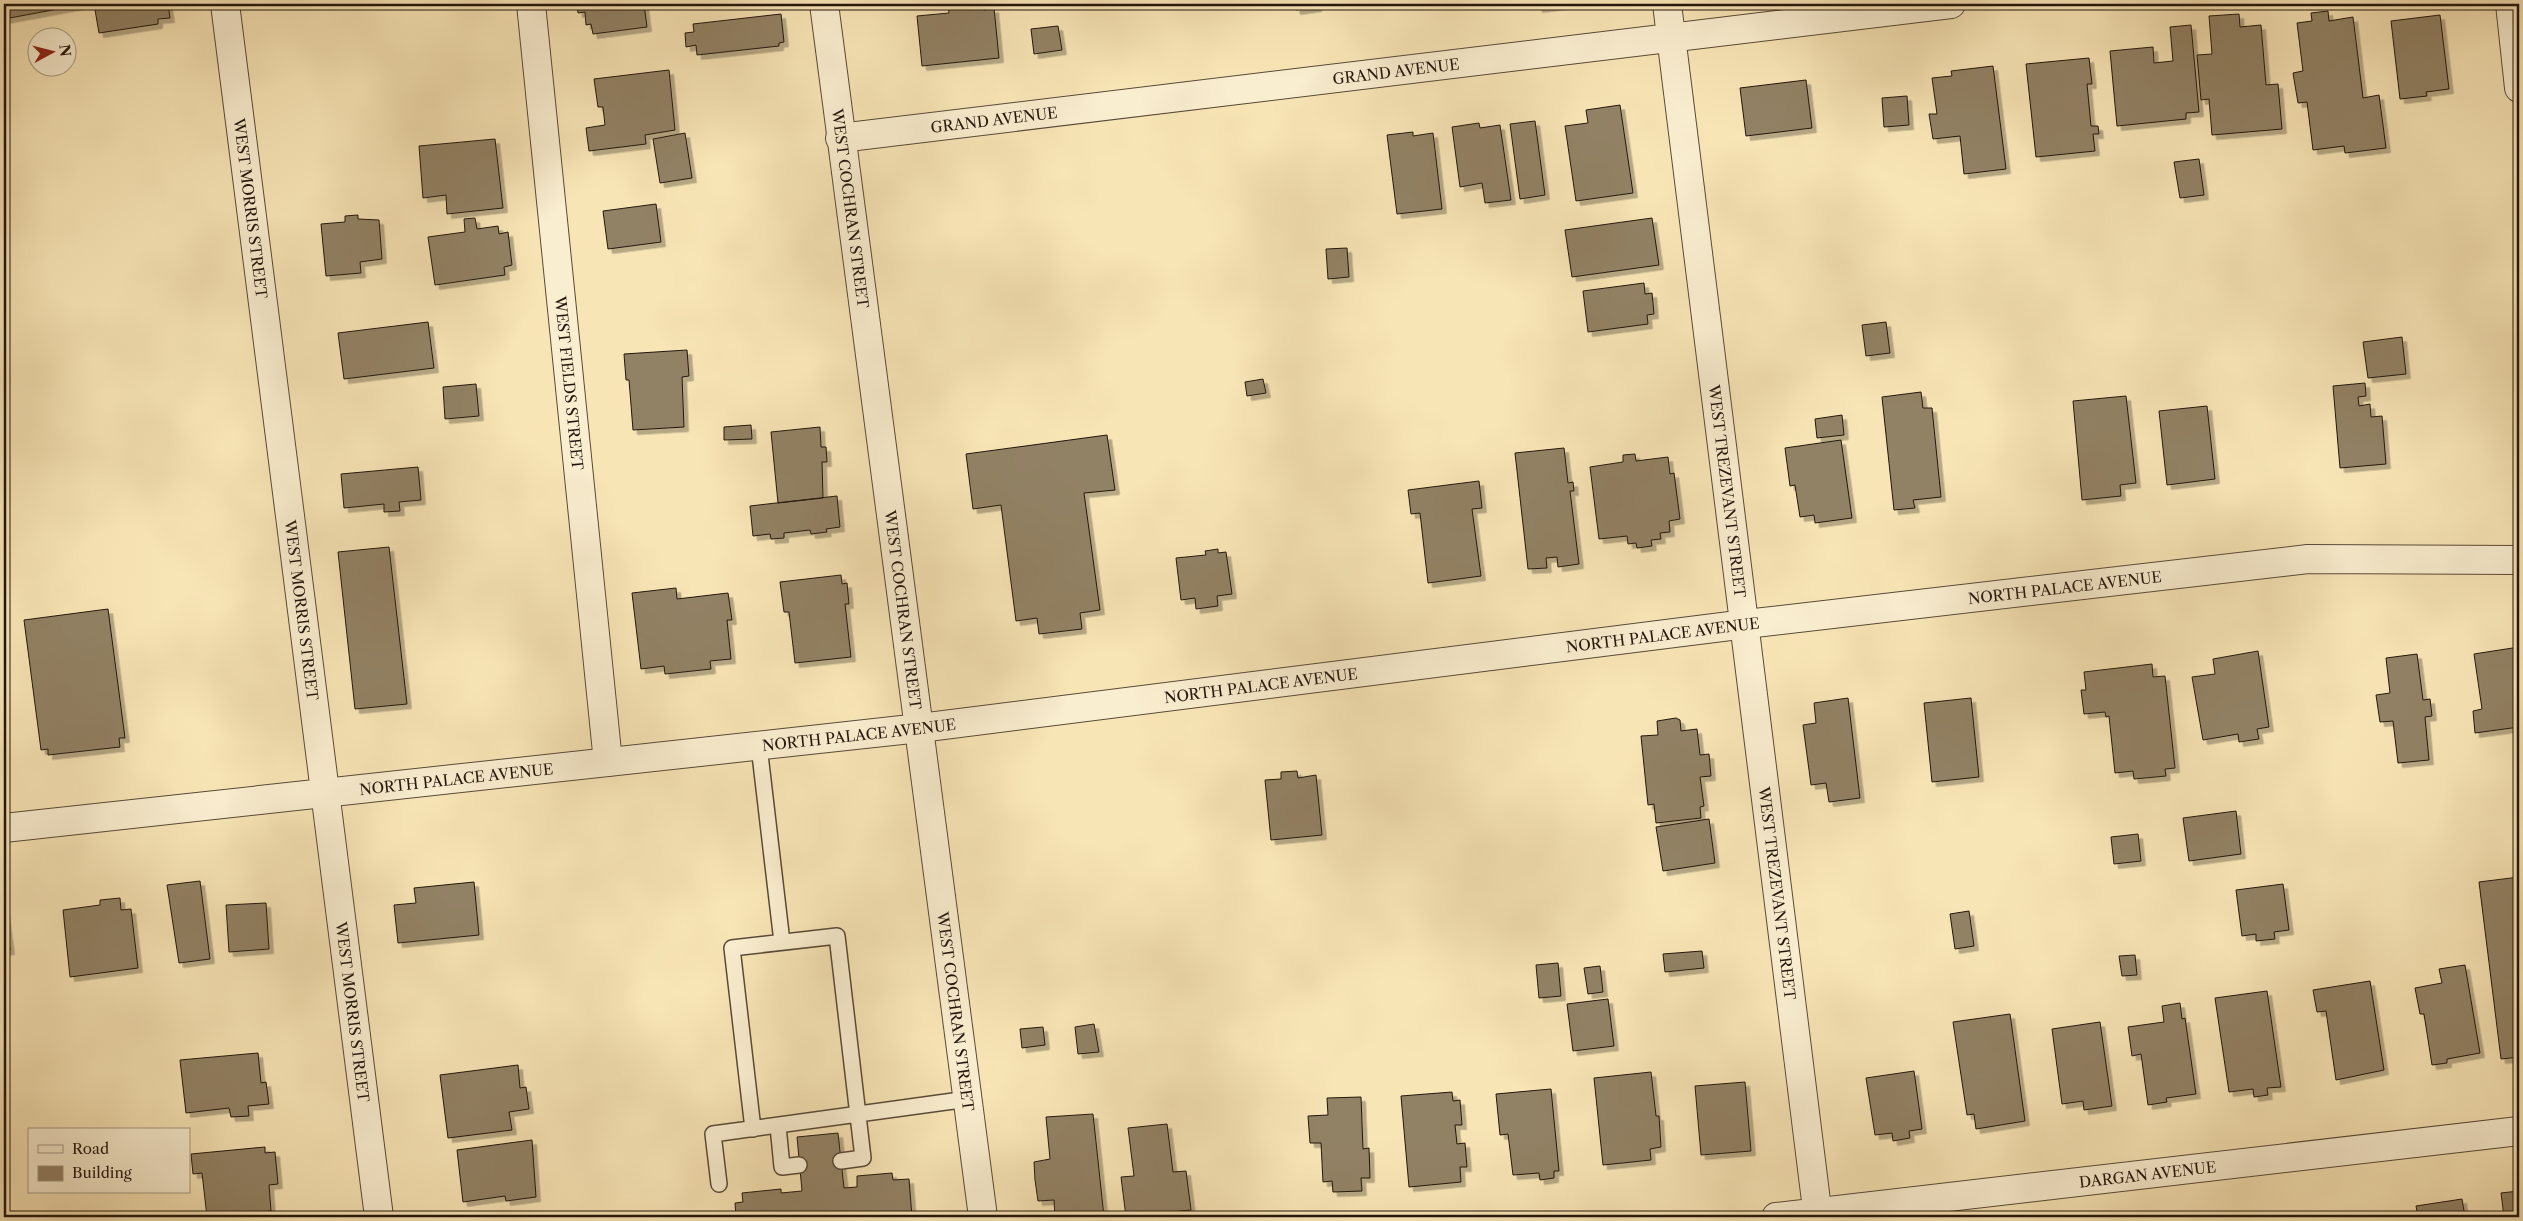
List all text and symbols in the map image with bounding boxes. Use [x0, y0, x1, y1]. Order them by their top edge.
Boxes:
north arrow [28, 28, 78, 78]
text: N [55, 43, 75, 58]
street label: GRAND AVENUE [1332, 54, 1460, 88]
street label: GRAND AVENUE [929, 102, 1058, 137]
street label: WEST COCHRAN STREET [828, 106, 873, 310]
street label: WEST MORRIS STREET [230, 116, 272, 300]
street label: WEST FIELDS STREET [551, 294, 588, 472]
street label: WEST TREZEVANT STREET [1705, 383, 1750, 600]
street label: WEST COCHRAN STREET [881, 508, 926, 711]
street label: WEST MORRIS STREET [281, 518, 323, 702]
street label: NORTH PALACE AVENUE [1967, 566, 2163, 608]
street label: NORTH PALACE AVENUE [1565, 613, 1760, 656]
street label: NORTH PALACE AVENUE [1163, 663, 1359, 707]
street label: NORTH PALACE AVENUE [761, 714, 957, 755]
street label: NORTH PALACE AVENUE [358, 759, 554, 799]
street label: WEST TREZEVANT STREET [1755, 785, 1800, 1001]
street label: WEST COCHRAN STREET [933, 910, 979, 1113]
street label: WEST MORRIS STREET [332, 920, 374, 1104]
legend [28, 1128, 190, 1194]
text: Road [72, 1139, 109, 1158]
street label: DARGAN AVENUE [2078, 1157, 2217, 1191]
text: Building [72, 1163, 132, 1182]

